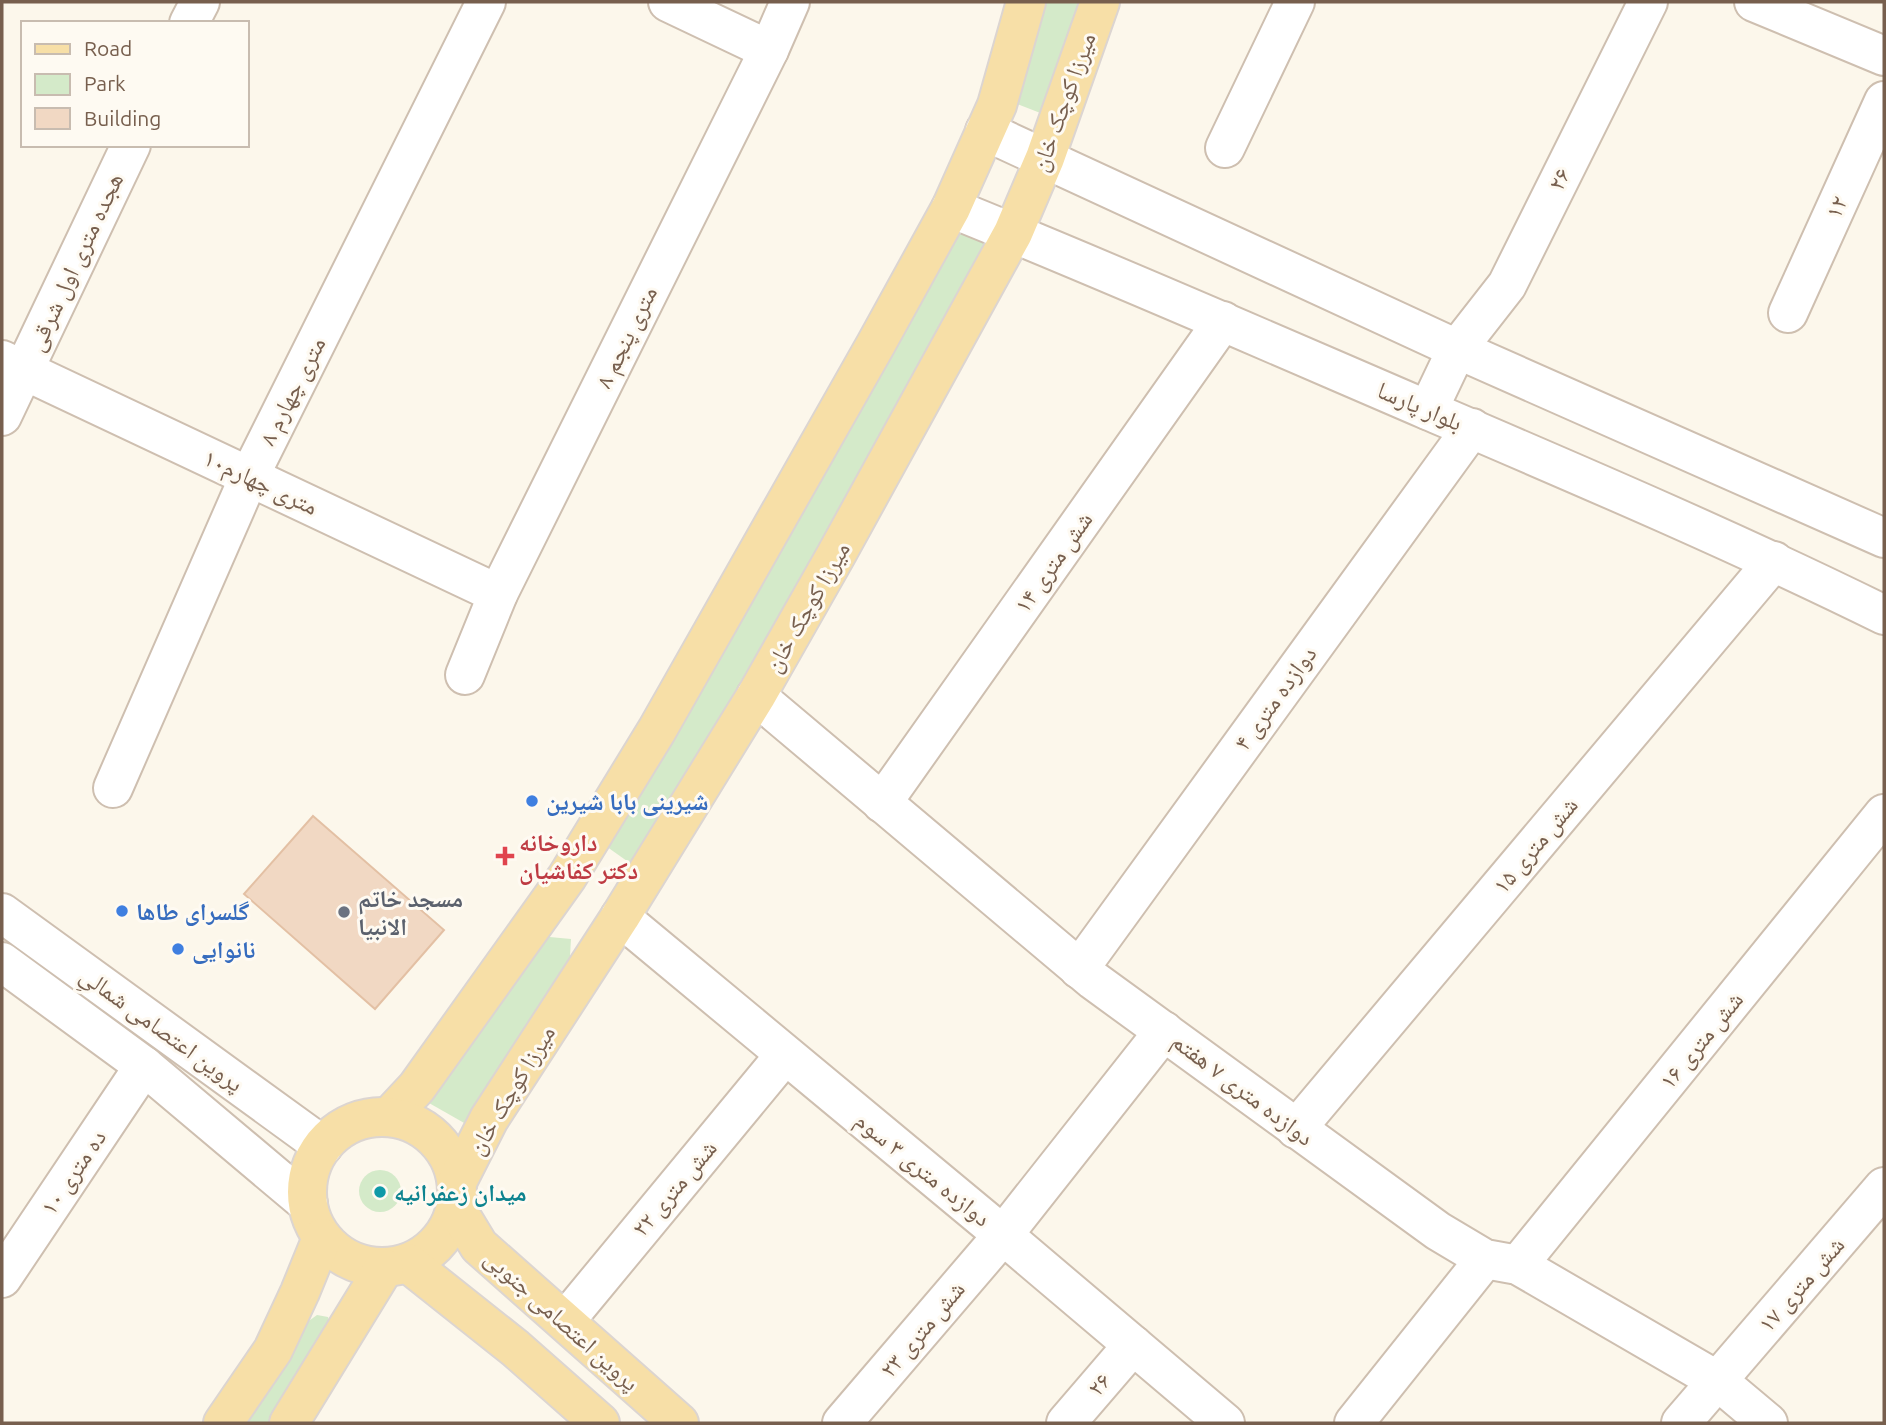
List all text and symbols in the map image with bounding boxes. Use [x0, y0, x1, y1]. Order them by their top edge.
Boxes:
legend [21, 21, 248, 147]
street label: میرزا کوچک خان [1025, 29, 1102, 175]
text: Road [84, 36, 132, 60]
text: Park [84, 71, 126, 95]
text: Building [84, 106, 161, 130]
street label: ۲۶ [1542, 163, 1576, 195]
street label: هجده متری اول شرقی [22, 169, 129, 356]
street label: ۱۲ [1819, 192, 1853, 222]
street label: ۸ متری پنجم [590, 282, 665, 394]
street label: ۸ متری چهارم [253, 333, 333, 451]
street label: بلوار پارسا [1373, 376, 1467, 437]
street label: ۱۰متری چهارم [198, 444, 322, 523]
street label: شش متری ۱۴ [1008, 506, 1098, 618]
street label: میرزا کوچک خان [759, 537, 856, 677]
street label: دوازده متری ۴ [1228, 641, 1323, 756]
place label: شیرینی بابا شیرین [546, 788, 709, 816]
street label: شش متری ۱۵ [1487, 792, 1584, 899]
marker: شیرینی بابا شیرین [524, 793, 540, 809]
place label: داروخانه دکتر کفاشیان [519, 829, 638, 885]
marker: داروخانه دکتر کفاشیان [497, 848, 513, 864]
place label: مسجد خاتم الانبیا [358, 885, 463, 940]
place label: گلسرای طاها [136, 898, 250, 926]
marker: گلسرای طاها [114, 903, 130, 919]
marker: مسجد خاتم الانبیا [336, 904, 352, 920]
place label: نانوایی [192, 936, 255, 964]
marker: نانوایی [170, 941, 186, 957]
street label: پروین اعتصامی شمالیِ [72, 961, 249, 1102]
street label: شش متری ۱۶ [1654, 986, 1749, 1095]
street label: میرزا کوچک خان [462, 1021, 561, 1160]
street label: دوازده متری ۷ هفتم [1165, 1027, 1319, 1153]
street label: دوازده متری ۳ سوم [848, 1106, 996, 1234]
street label: ده متری ۱۰ [35, 1124, 112, 1220]
street label: شش متری ۲۲ [626, 1135, 723, 1242]
place label: میدان زعفرانیه [394, 1179, 527, 1207]
marker: میدان زعفرانیه [372, 1184, 388, 1200]
street label: شش متری ۱۷ [1752, 1231, 1850, 1338]
street label: پروین اعتصامی جنوبی [479, 1244, 644, 1397]
street label: شش متری ۲۳ [874, 1276, 971, 1383]
street label: ۲۶ [1082, 1367, 1116, 1401]

